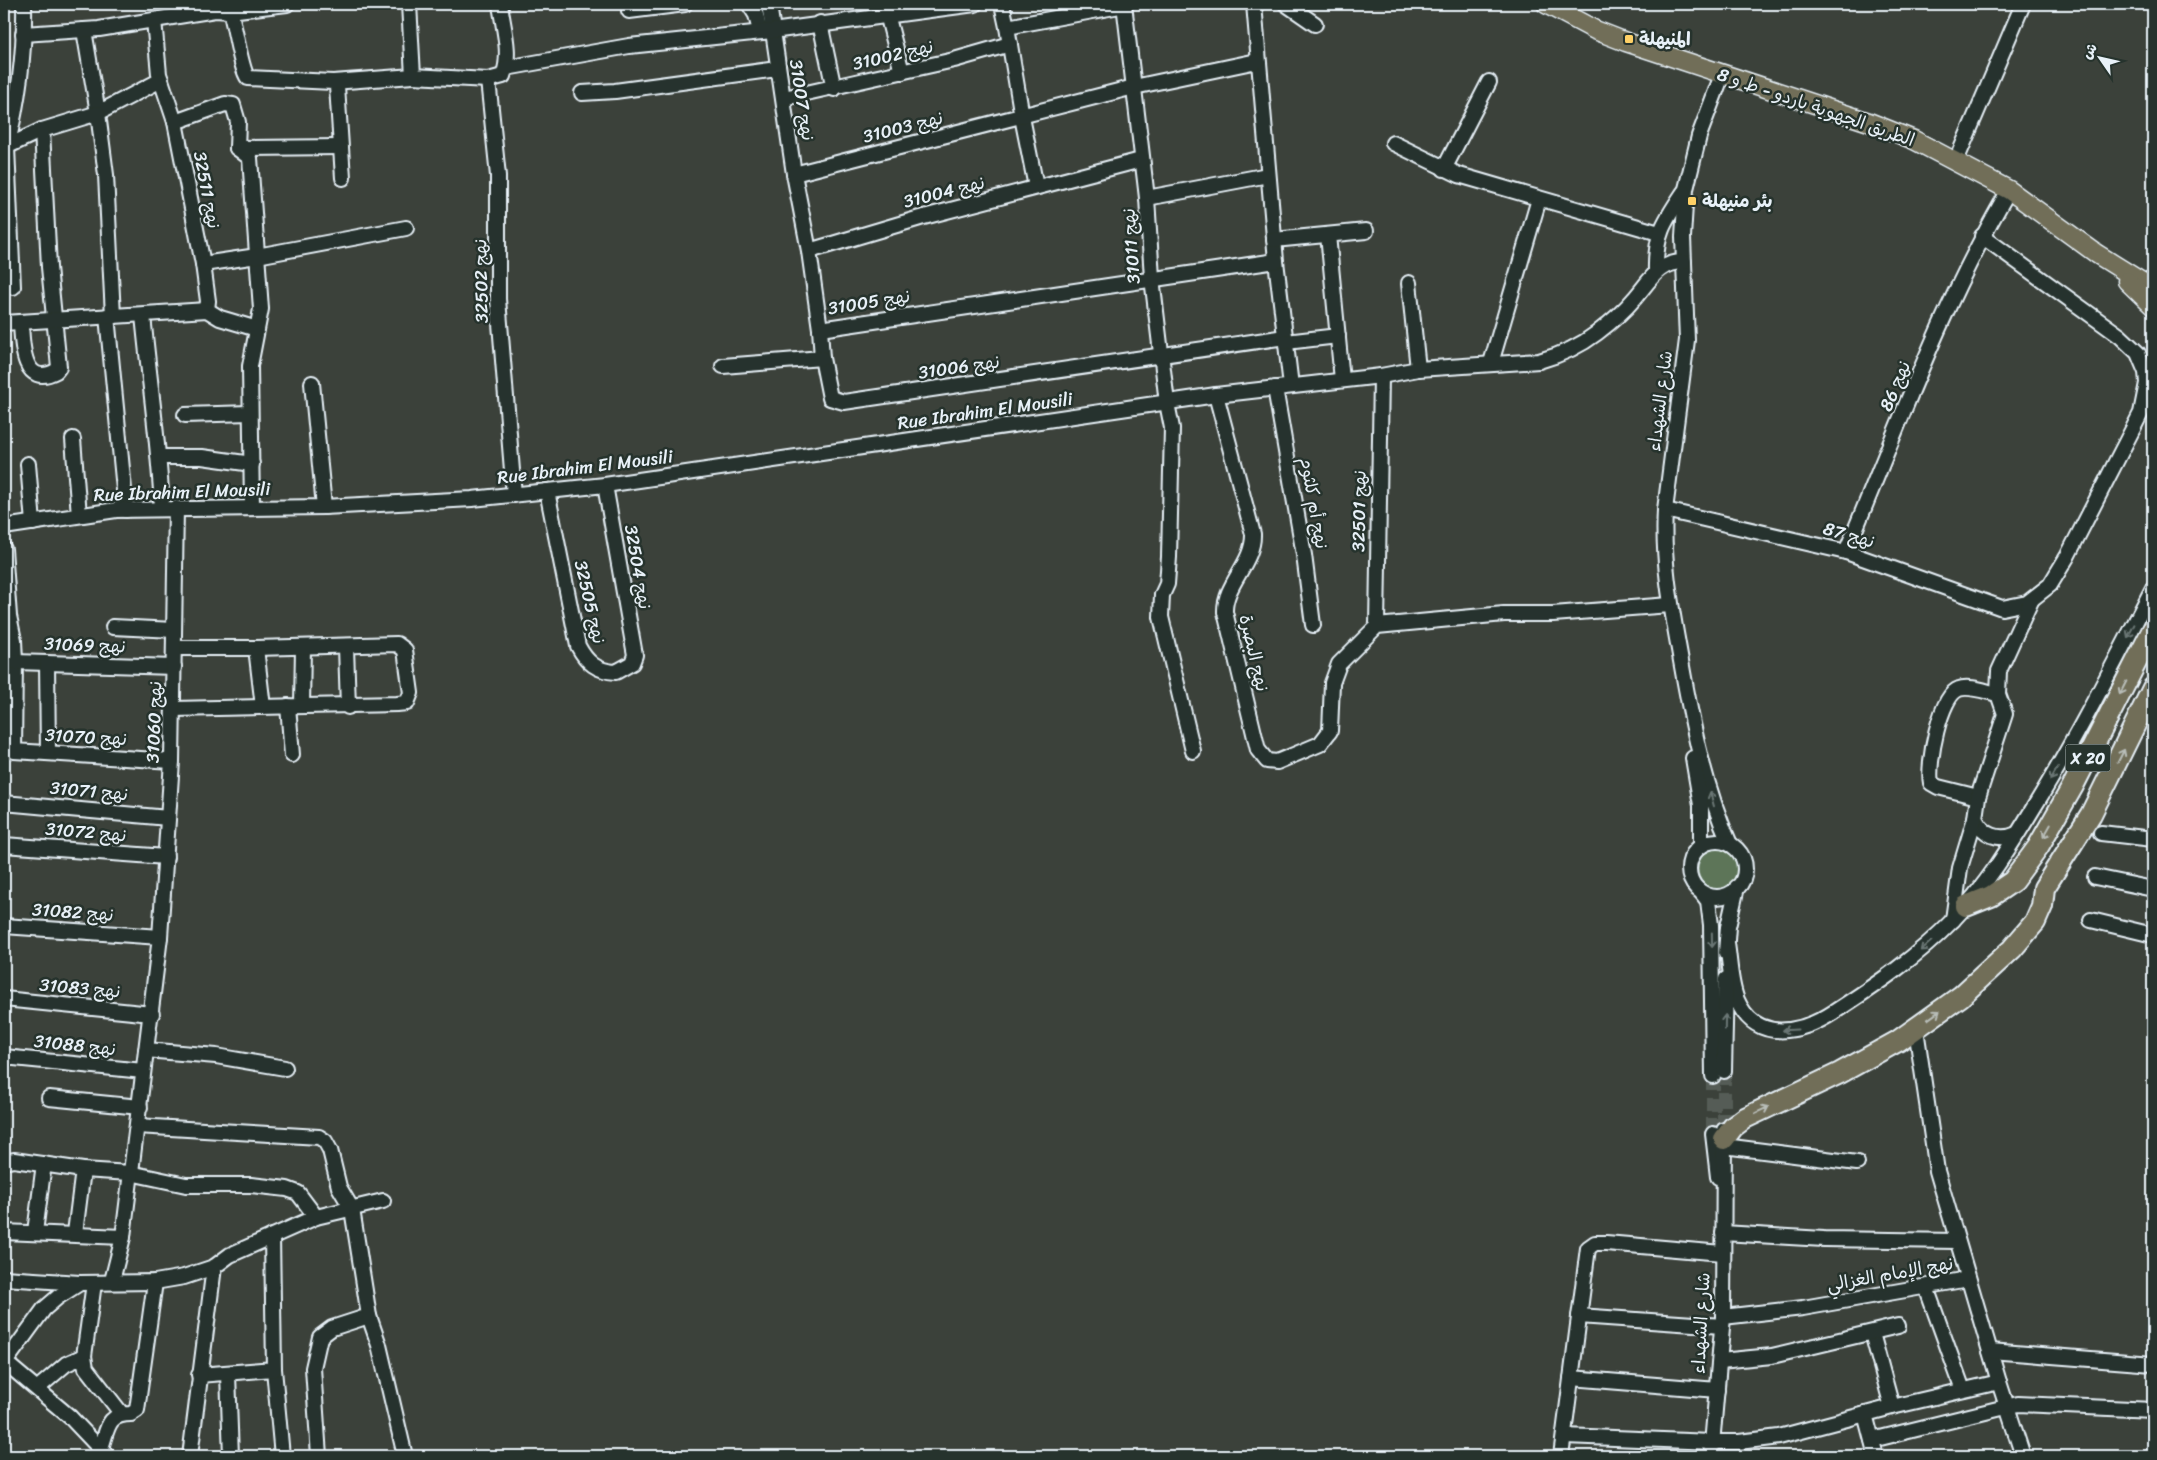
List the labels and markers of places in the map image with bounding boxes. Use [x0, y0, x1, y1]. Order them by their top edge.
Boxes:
place label: المنيهلة [1639, 23, 1691, 55]
marker: المنيهلة [1623, 33, 1635, 45]
place label: بئر منيهلة [1702, 185, 1772, 217]
marker: بئر منيهلة [1686, 195, 1698, 207]

